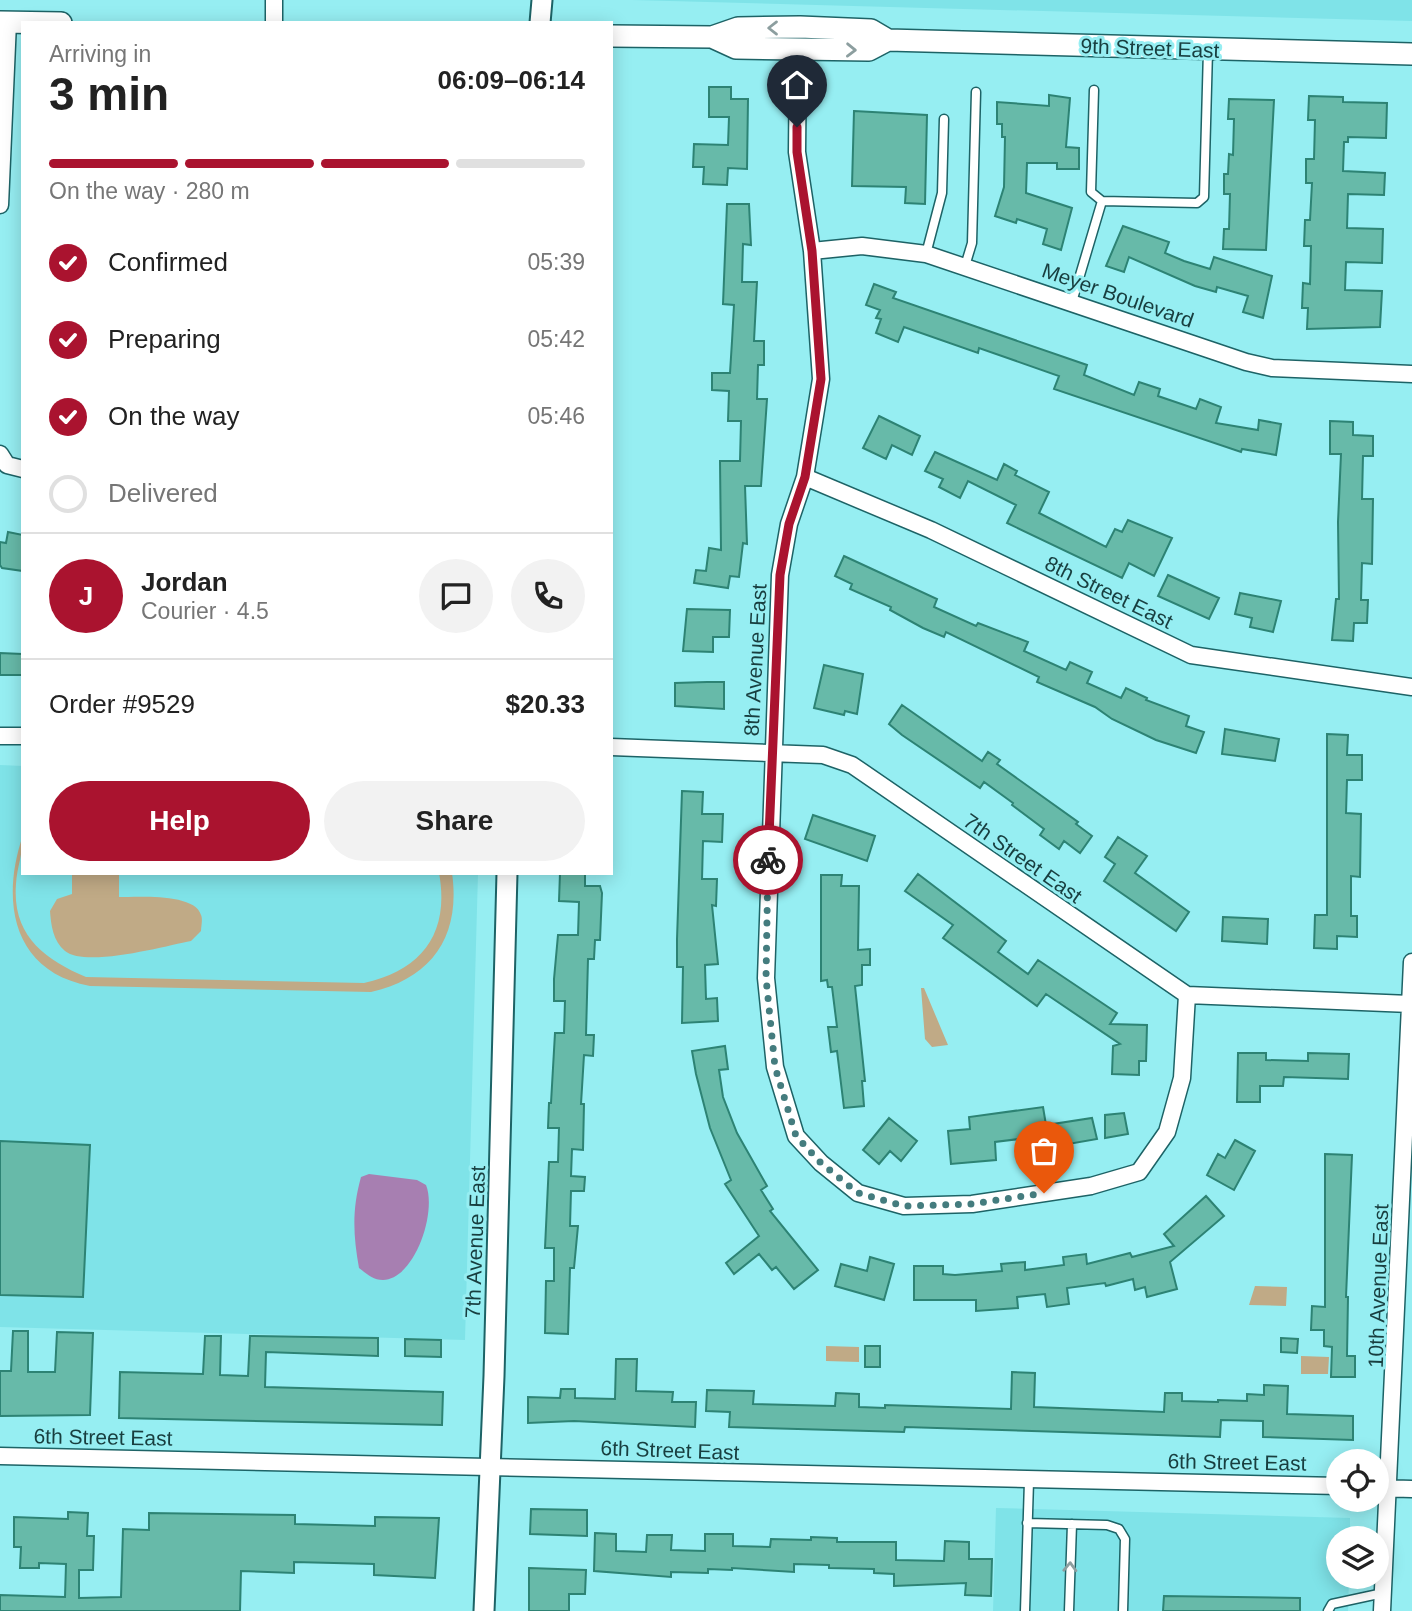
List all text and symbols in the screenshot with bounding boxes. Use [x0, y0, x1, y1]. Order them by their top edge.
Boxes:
one-way arrow [767, 20, 778, 36]
street label: 9th Street East [1080, 34, 1220, 62]
text: Arriving in [49, 41, 151, 67]
one-way arrow [846, 42, 857, 57]
pin [767, 55, 827, 127]
text: 06:09–06:14 [438, 65, 585, 95]
icon: home [778, 66, 816, 104]
text: 3 min [49, 68, 169, 120]
text: On the way · 280 m [49, 178, 250, 204]
icon: check [49, 244, 87, 282]
text: Confirmed [108, 247, 228, 277]
text: 05:39 [527, 249, 585, 275]
street label: Meyer Boulevard [1039, 258, 1197, 332]
icon: check [49, 321, 87, 359]
text: Preparing [108, 324, 221, 354]
text: 05:42 [527, 326, 585, 352]
icon: check [49, 398, 87, 436]
text: On the way [108, 401, 240, 431]
text: 05:46 [527, 403, 585, 429]
text: Delivered [108, 478, 218, 508]
street label: 8th Street East [1042, 551, 1177, 633]
button: chat [419, 559, 493, 633]
button: phone [511, 559, 585, 633]
text: Jordan [141, 567, 228, 597]
text: J [79, 581, 93, 611]
street label: 8th Avenue East [740, 583, 770, 737]
text: Courier · 4.5 [141, 598, 269, 624]
text: Order #9529 [49, 689, 195, 719]
text: $20.33 [505, 689, 585, 719]
button: Help [49, 781, 310, 861]
button: Share [324, 781, 585, 861]
street label: 7th Street East [960, 809, 1087, 907]
courier [733, 825, 803, 895]
icon: bike [749, 841, 787, 879]
pin [1014, 1121, 1074, 1193]
icon: bag [1025, 1132, 1063, 1170]
street label: 7th Avenue East [461, 1165, 489, 1319]
street label: 10th Avenue East [1364, 1203, 1392, 1368]
street label: 6th Street East [33, 1424, 173, 1450]
street label: 6th Street East [600, 1436, 740, 1464]
street label: 6th Street East [1167, 1449, 1307, 1475]
map controls [1326, 1449, 1389, 1589]
button: locate [1326, 1449, 1389, 1512]
button: layers [1326, 1526, 1389, 1589]
one-way arrow [1063, 1562, 1078, 1573]

